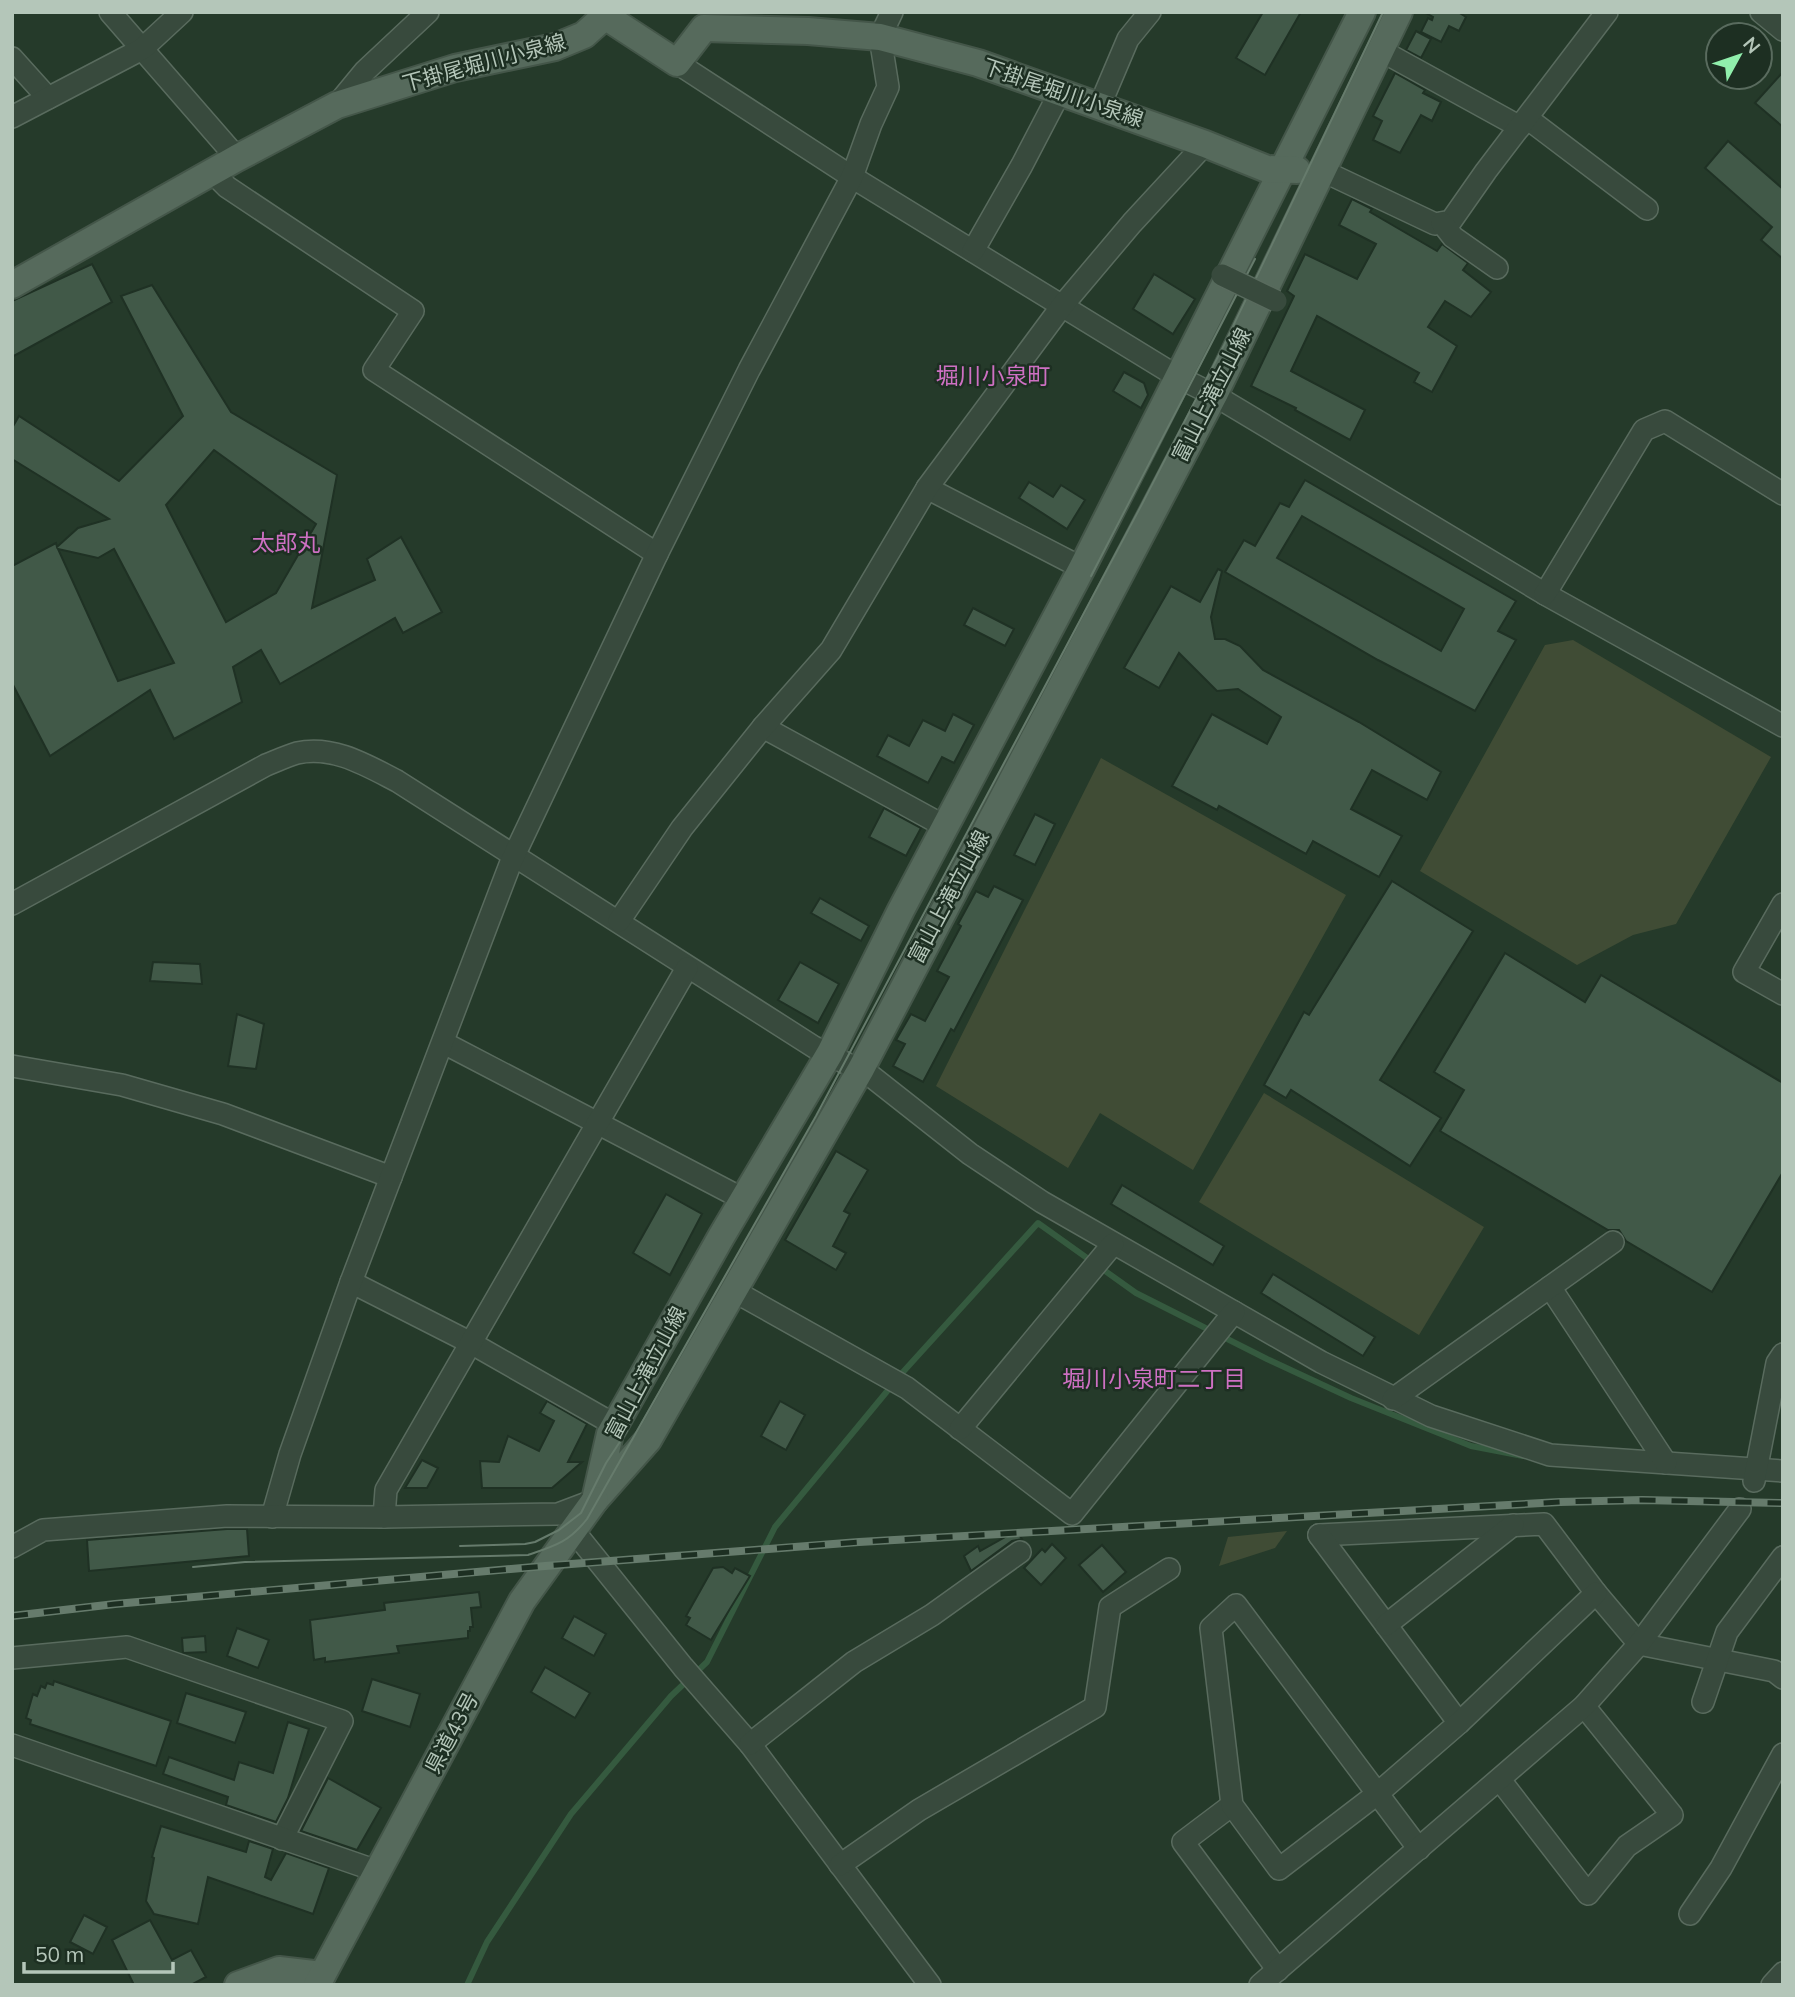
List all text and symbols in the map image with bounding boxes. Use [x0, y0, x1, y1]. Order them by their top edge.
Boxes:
north arrow [1704, 21, 1774, 91]
street label: 下掛尾堀川小泉線 [399, 28, 568, 96]
text: N [1738, 32, 1766, 58]
street label: 下掛尾堀川小泉線 [980, 52, 1147, 132]
street label: 富山上滝立山線 [1166, 323, 1256, 466]
district label: 堀川小泉町 [936, 361, 1051, 390]
district label: 太郎丸 [252, 528, 321, 557]
street label: 富山上滝立山線 [902, 826, 994, 968]
street label: 富山上滝立山線 [599, 1302, 691, 1444]
district label: 堀川小泉町二丁目 [1062, 1364, 1246, 1393]
street label: 県道43号 [419, 1687, 483, 1778]
scale bar [24, 1930, 173, 1974]
text: 50 m [35, 1941, 84, 1967]

